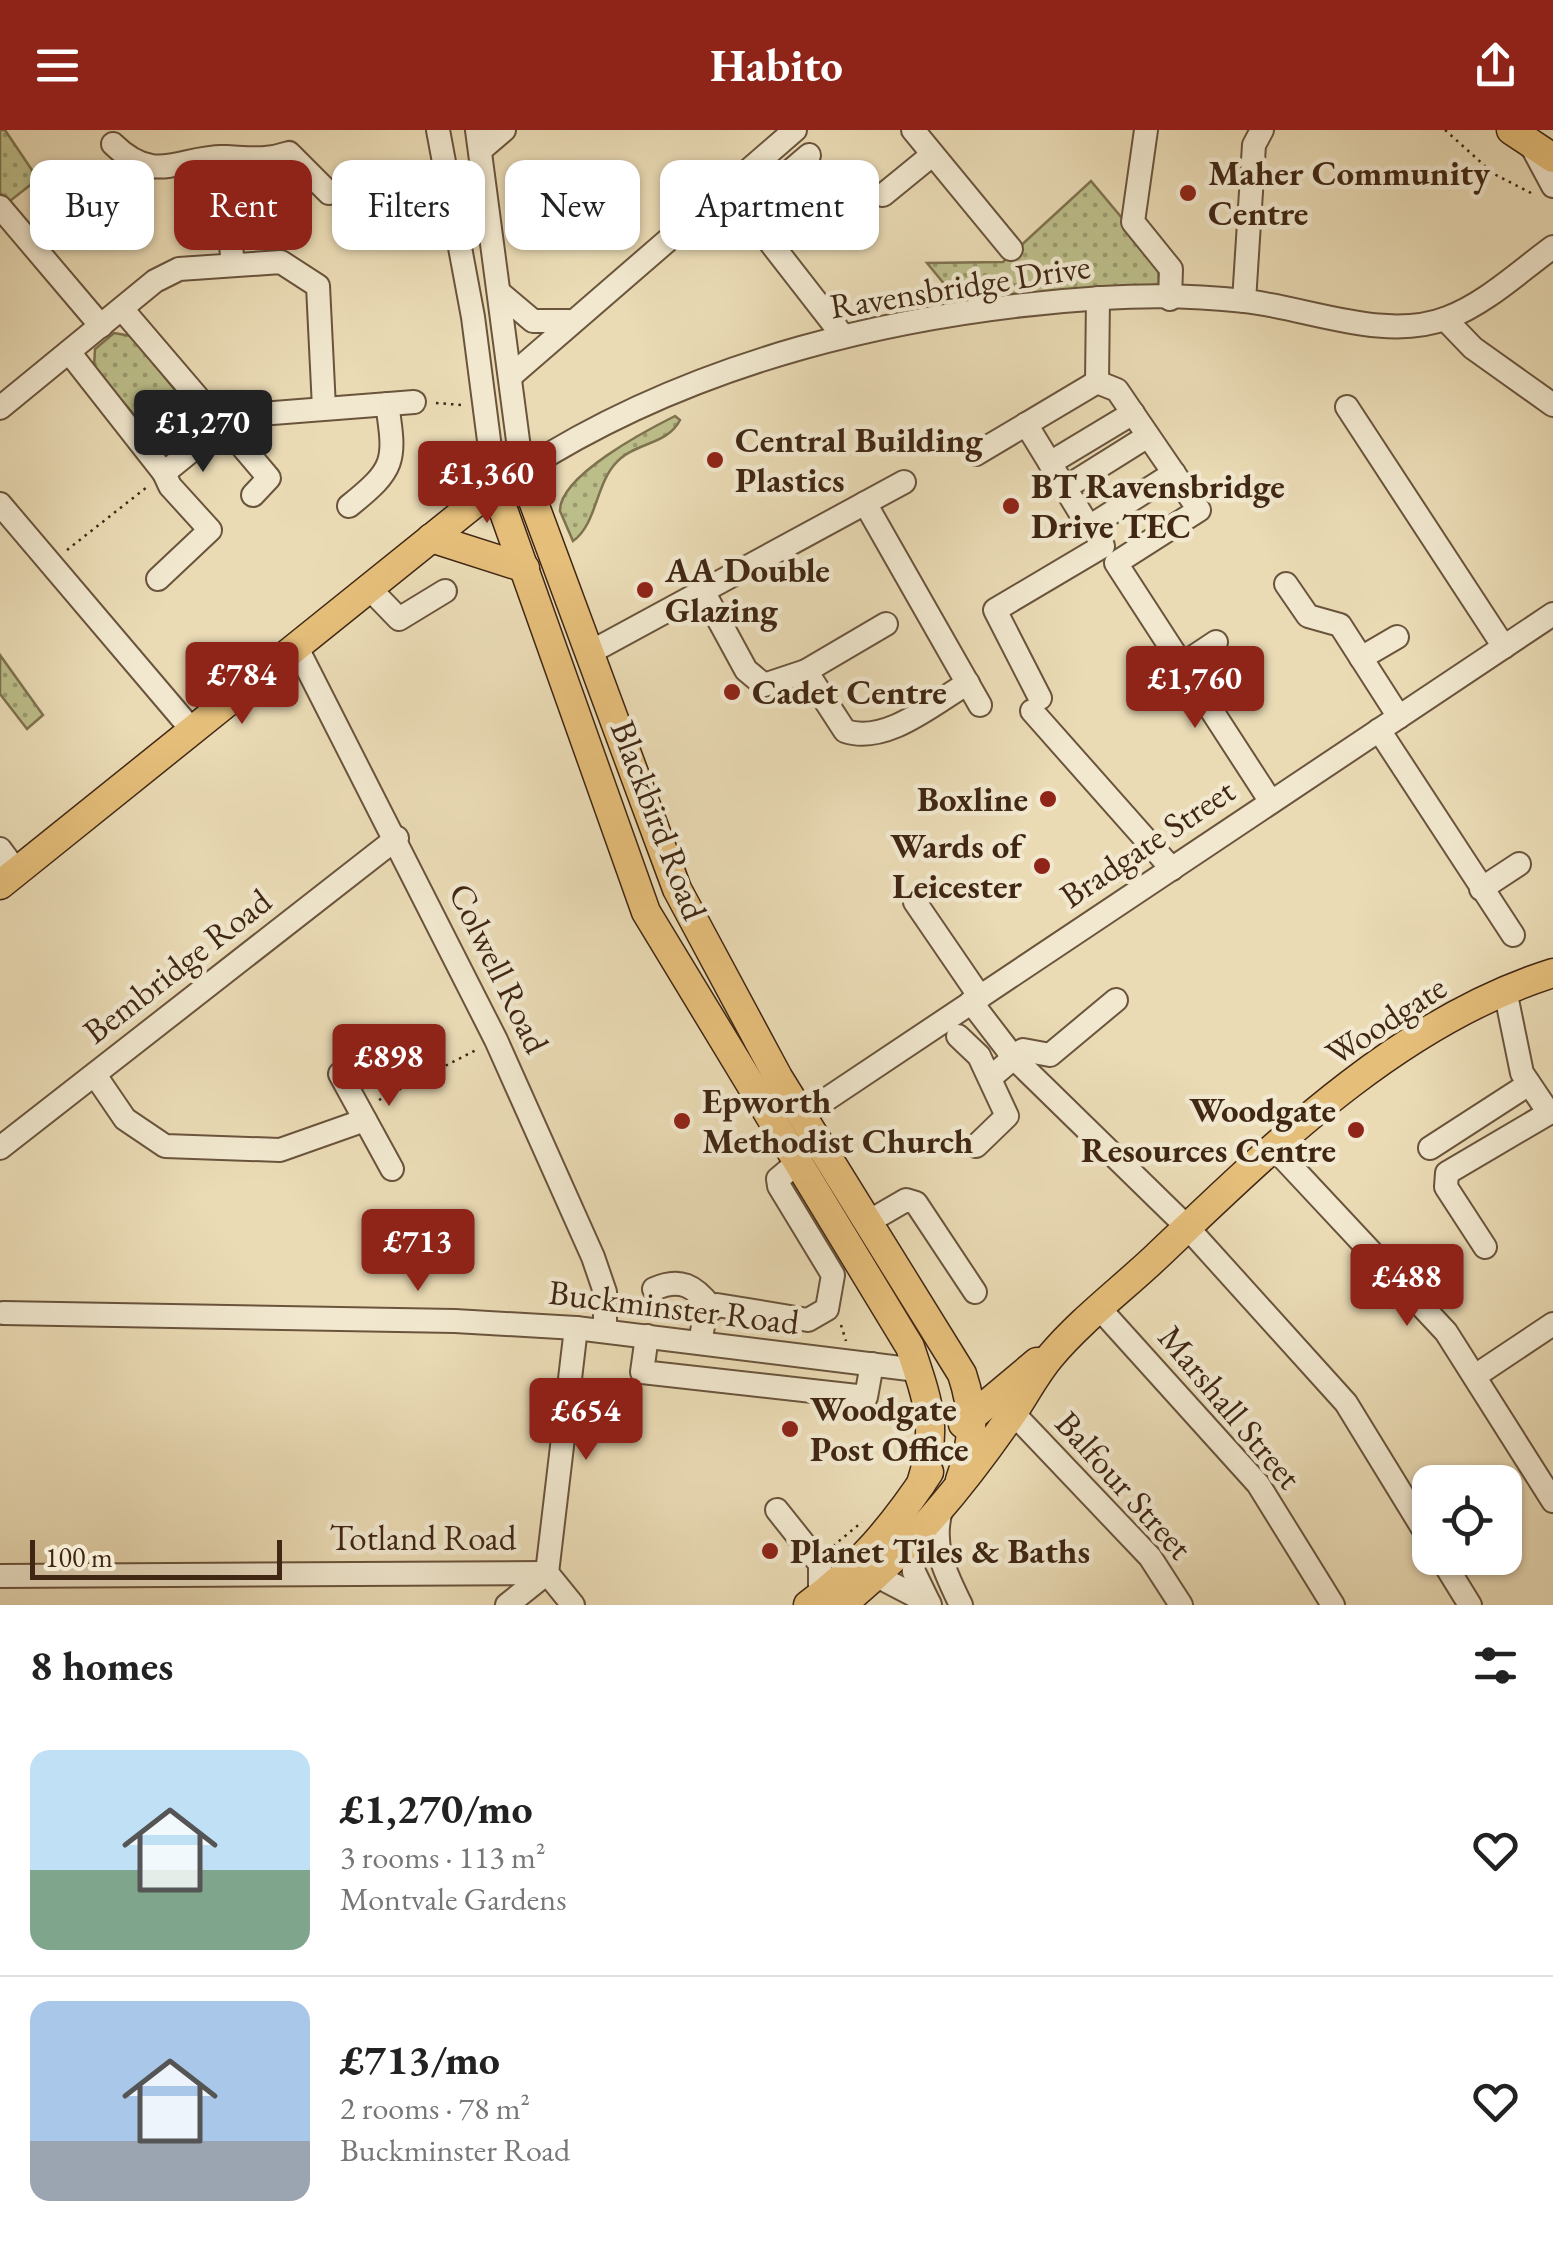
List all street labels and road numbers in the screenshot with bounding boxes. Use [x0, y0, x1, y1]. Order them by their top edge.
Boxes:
street label: Ravensbridge Drive [827, 243, 1093, 328]
street label: Blackbird Road [601, 714, 718, 926]
street label: Bradgate Street [1051, 768, 1243, 918]
street label: Colwell Road [439, 875, 560, 1061]
street label: Bembridge Road [74, 878, 280, 1053]
street label: Woodgate [1317, 964, 1454, 1075]
street label: Buckminster Road [546, 1269, 802, 1344]
street label: Marshall Street [1149, 1315, 1312, 1498]
street label: Balfour Street [1046, 1401, 1203, 1568]
street label: Totland Road [330, 1515, 517, 1560]

